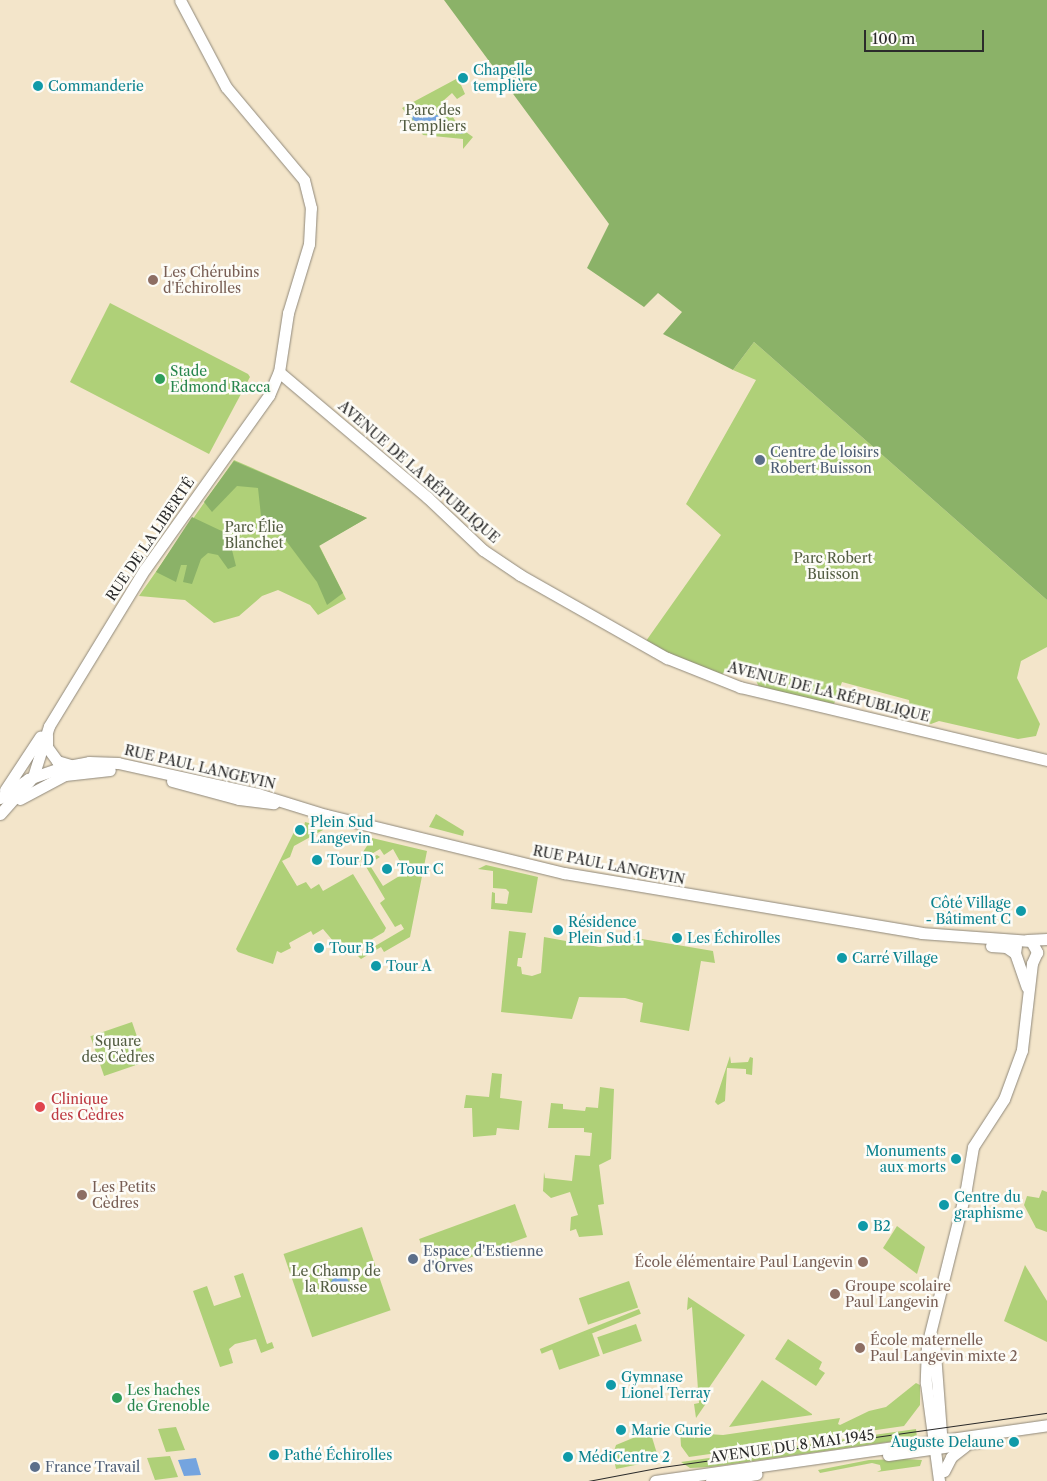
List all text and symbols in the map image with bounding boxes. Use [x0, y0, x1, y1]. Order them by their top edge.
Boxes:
scale bar [867, 20, 987, 52]
text: 100 m [872, 29, 915, 48]
place label: Chapelle templière [473, 62, 537, 94]
marker: Chapelle templière [457, 72, 469, 84]
place label: Commanderie [48, 78, 144, 94]
marker: Commanderie [32, 80, 44, 92]
park label: Parc des Templiers [400, 102, 466, 134]
place label: Les Chérubins d'Échirolles [163, 264, 259, 296]
marker: Les Chérubins d'Échirolles [147, 274, 159, 286]
place label: Stade Edmond Racca [170, 363, 271, 396]
marker: Stade Edmond Racca [154, 373, 166, 385]
street label: AVENUE DE LA RÉPUBLIQUE [335, 397, 503, 547]
place label: Centre de loisirs Robert Buisson [770, 444, 879, 477]
marker: Centre de loisirs Robert Buisson [754, 454, 766, 466]
street label: RUE DE LA LIBERTÉ [102, 474, 198, 604]
park label: Parc Élie Blanchet [224, 519, 284, 552]
park label: Parc Robert Buisson [793, 550, 873, 582]
street label: AVENUE DE LA RÉPUBLIQUE [726, 659, 932, 725]
street label: RUE PAUL LANGEVIN [123, 741, 277, 793]
place label: Plein Sud Langevin [310, 814, 374, 846]
marker: Plein Sud Langevin [294, 824, 306, 836]
street label: RUE PAUL LANGEVIN [531, 842, 687, 888]
place label: Tour D [327, 852, 374, 868]
marker: Tour D [311, 854, 323, 866]
place label: Tour C [397, 861, 444, 877]
marker: Tour C [381, 863, 393, 875]
place label: Côté Village - Bâtiment C [925, 895, 1011, 928]
marker: Côté Village - Bâtiment C [1015, 905, 1027, 917]
place label: Résidence Plein Sud 1 [568, 914, 641, 946]
marker: Résidence Plein Sud 1 [552, 924, 564, 936]
place label: Les Échirolles [687, 930, 780, 946]
marker: Les Échirolles [671, 932, 683, 944]
place label: Tour B [329, 940, 375, 956]
marker: Tour B [313, 942, 325, 954]
place label: Carré Village [852, 950, 939, 966]
marker: Carré Village [836, 952, 848, 964]
place label: Tour A [386, 958, 432, 974]
marker: Tour A [370, 960, 382, 972]
park label: Square des Cèdres [81, 1033, 155, 1066]
place label: Clinique des Cèdres [51, 1091, 124, 1124]
marker: Clinique des Cèdres [33, 1100, 47, 1114]
place label: Monuments aux morts [866, 1143, 946, 1176]
marker: Monuments aux morts [950, 1153, 962, 1165]
place label: Les Petits Cèdres [92, 1179, 156, 1212]
marker: Les Petits Cèdres [76, 1189, 88, 1201]
place label: Centre du graphisme [954, 1189, 1023, 1222]
marker: Centre du graphisme [938, 1199, 950, 1211]
place label: B2 [873, 1218, 891, 1234]
marker: B2 [857, 1220, 869, 1232]
place label: Espace d'Estienne d'Orves [423, 1243, 543, 1276]
marker: Espace d'Estienne d'Orves [407, 1253, 419, 1265]
place label: École élémentaire Paul Langevin [635, 1254, 853, 1270]
marker: École élémentaire Paul Langevin [857, 1256, 869, 1268]
park label: Le Champ de la Rousse [291, 1263, 381, 1295]
place label: Groupe scolaire Paul Langevin [845, 1278, 951, 1310]
marker: Groupe scolaire Paul Langevin [829, 1288, 841, 1300]
place label: École maternelle Paul Langevin mixte 2 [870, 1332, 1018, 1364]
marker: École maternelle Paul Langevin mixte 2 [854, 1342, 866, 1354]
place label: Gymnase Lionel Terray [621, 1369, 711, 1401]
marker: Gymnase Lionel Terray [605, 1379, 617, 1391]
place label: Les haches de Grenoble [127, 1382, 210, 1414]
marker: Les haches de Grenoble [111, 1392, 123, 1404]
place label: Marie Curie [631, 1422, 712, 1438]
marker: Marie Curie [615, 1424, 627, 1436]
street label: AVENUE DU 8 MAI 1945 [709, 1426, 875, 1466]
place label: Auguste Delaune [891, 1434, 1004, 1450]
marker: Auguste Delaune [1008, 1436, 1020, 1448]
place label: Pathé Échirolles [284, 1447, 392, 1463]
marker: Pathé Échirolles [268, 1449, 280, 1461]
place label: MédiCentre 2 [578, 1449, 670, 1465]
marker: MédiCentre 2 [562, 1451, 574, 1463]
place label: France Travail [45, 1459, 140, 1475]
marker: France Travail [29, 1461, 41, 1473]

